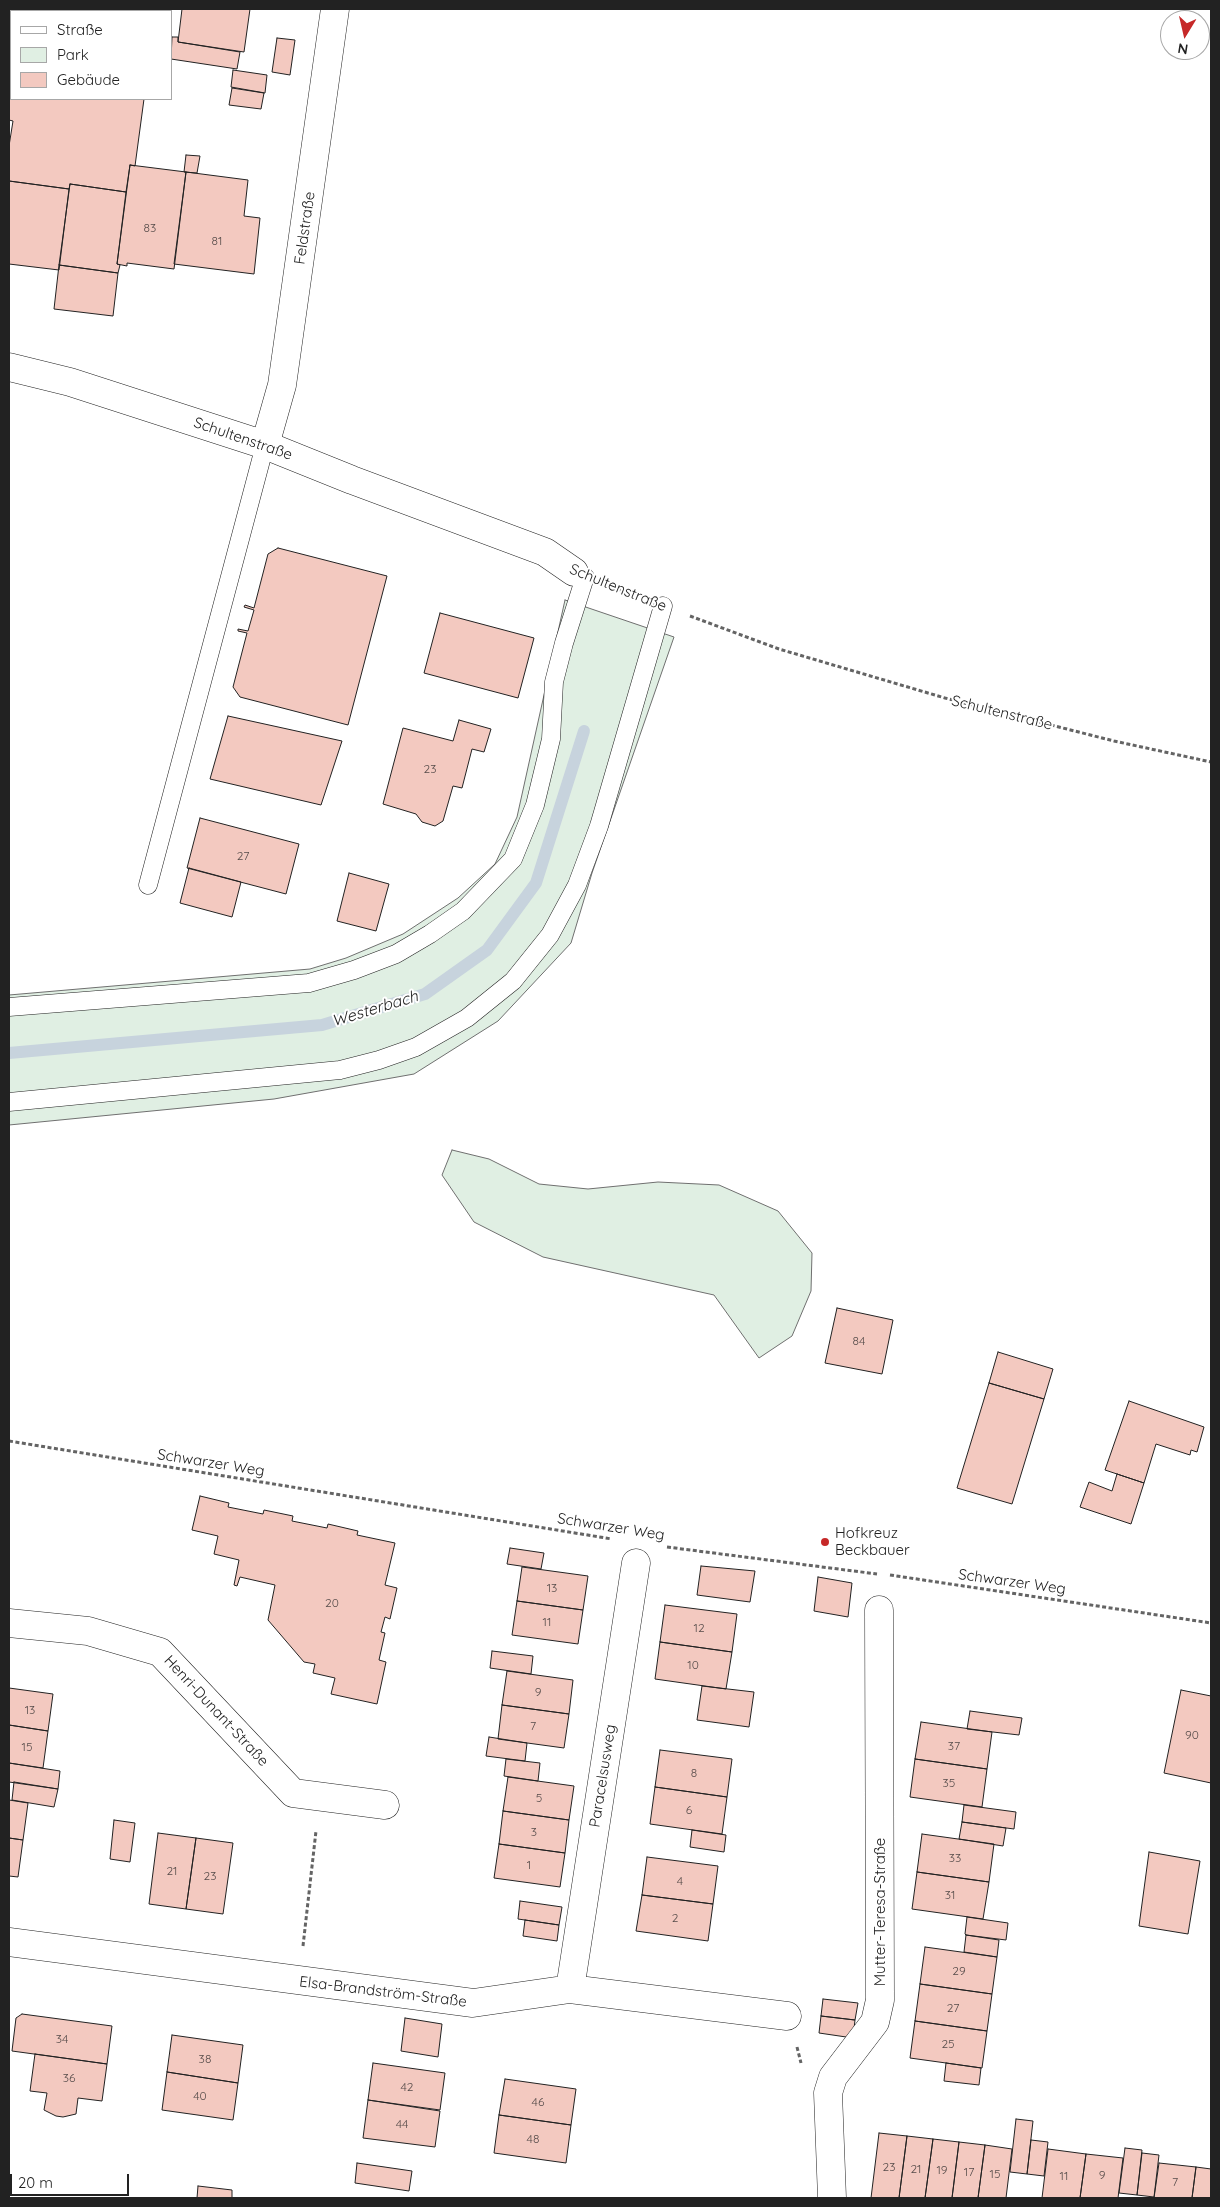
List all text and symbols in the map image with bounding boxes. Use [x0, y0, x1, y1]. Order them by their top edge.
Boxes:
legend [10, 10, 172, 100]
north arrow [1160, 10, 1210, 60]
text: Straße [57, 20, 103, 39]
text: N [1176, 39, 1189, 59]
text: Park [57, 45, 89, 64]
text: Gebäude [57, 70, 120, 89]
street label: Feldstraße [291, 190, 319, 266]
house number: 83 [144, 221, 156, 235]
house number: 81 [212, 234, 222, 248]
street label: Schultenstraße [191, 414, 295, 464]
street label: Schultenstraße [567, 560, 669, 616]
street label: Schultenstraße [950, 692, 1054, 734]
house number: 23 [424, 762, 436, 776]
house number: 27 [237, 849, 249, 863]
water label: Westerbach [330, 987, 420, 1031]
house number: 84 [853, 1334, 865, 1348]
street label: Schwarzer Weg [156, 1446, 266, 1480]
street label: Schwarzer Weg [556, 1510, 666, 1544]
place label: Hofkreuz Beckbauer [835, 1524, 910, 1559]
marker: Hofkreuz Beckbauer [819, 1536, 831, 1548]
street label: Schwarzer Weg [957, 1566, 1067, 1598]
house number: 13 [547, 1581, 557, 1595]
house number: 20 [325, 1596, 339, 1610]
house number: 11 [543, 1615, 551, 1629]
house number: 12 [693, 1621, 705, 1635]
street label: Henri-Dunant-Straße [160, 1652, 272, 1770]
house number: 10 [687, 1658, 699, 1672]
house number: 9 [535, 1685, 541, 1699]
house number: 13 [25, 1703, 35, 1717]
house number: 7 [530, 1719, 536, 1733]
street label: Paracelsusweg [586, 1723, 620, 1829]
house number: 90 [1185, 1728, 1199, 1742]
house number: 37 [948, 1739, 960, 1753]
house number: 15 [22, 1740, 32, 1754]
house number: 8 [691, 1766, 697, 1780]
house number: 35 [943, 1776, 955, 1790]
house number: 5 [536, 1791, 542, 1805]
house number: 6 [686, 1803, 692, 1817]
house number: 3 [531, 1825, 537, 1839]
street label: Mutter-Teresa-Straße [871, 1838, 889, 1986]
house number: 33 [949, 1851, 961, 1865]
house number: 1 [527, 1858, 531, 1872]
house number: 21 [166, 1864, 178, 1878]
house number: 23 [204, 1869, 216, 1883]
house number: 4 [677, 1874, 683, 1888]
house number: 31 [945, 1888, 955, 1902]
house number: 2 [672, 1911, 678, 1925]
house number: 29 [952, 1964, 966, 1978]
street label: Elsa-Brandström-Straße [298, 1973, 468, 2011]
house number: 27 [947, 2001, 959, 2015]
house number: 34 [56, 2032, 68, 2046]
house number: 25 [941, 2037, 955, 2051]
house number: 38 [199, 2052, 211, 2066]
house number: 36 [63, 2071, 75, 2085]
house number: 42 [401, 2080, 413, 2094]
house number: 40 [193, 2089, 207, 2103]
house number: 46 [532, 2095, 544, 2109]
house number: 44 [396, 2117, 408, 2131]
house number: 48 [527, 2132, 539, 2146]
house number: 23 [883, 2160, 895, 2174]
house number: 21 [910, 2162, 922, 2176]
house number: 19 [936, 2163, 948, 2177]
scale bar [12, 2164, 131, 2196]
house number: 17 [964, 2165, 974, 2179]
house number: 15 [990, 2167, 1000, 2181]
house number: 9 [1099, 2168, 1105, 2182]
house number: 11 [1060, 2169, 1068, 2183]
text: 20 m [18, 2173, 53, 2192]
house number: 7 [1172, 2175, 1178, 2189]

